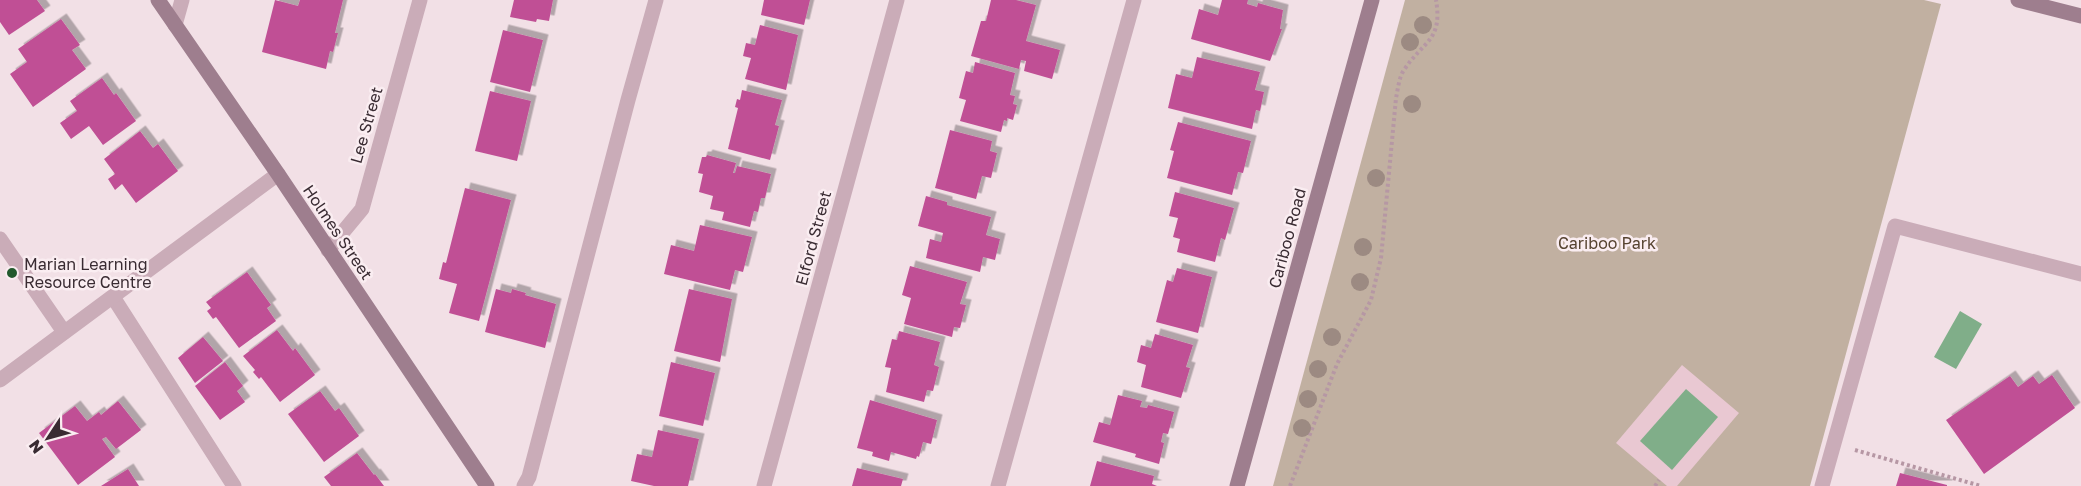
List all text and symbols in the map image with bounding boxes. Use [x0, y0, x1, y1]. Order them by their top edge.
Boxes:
street label: Lee Street [346, 84, 386, 166]
street label: Holmes Street [299, 181, 377, 283]
street label: Cariboo Road [1264, 186, 1310, 290]
street label: Elford Street [791, 189, 835, 287]
park label: Cariboo Park [1558, 233, 1656, 253]
place label: Marian Learning Resource Centre [24, 254, 151, 292]
marker: Marian Learning Resource Centre [5, 266, 19, 280]
north arrow [18, 408, 78, 468]
text: N [24, 436, 48, 458]

